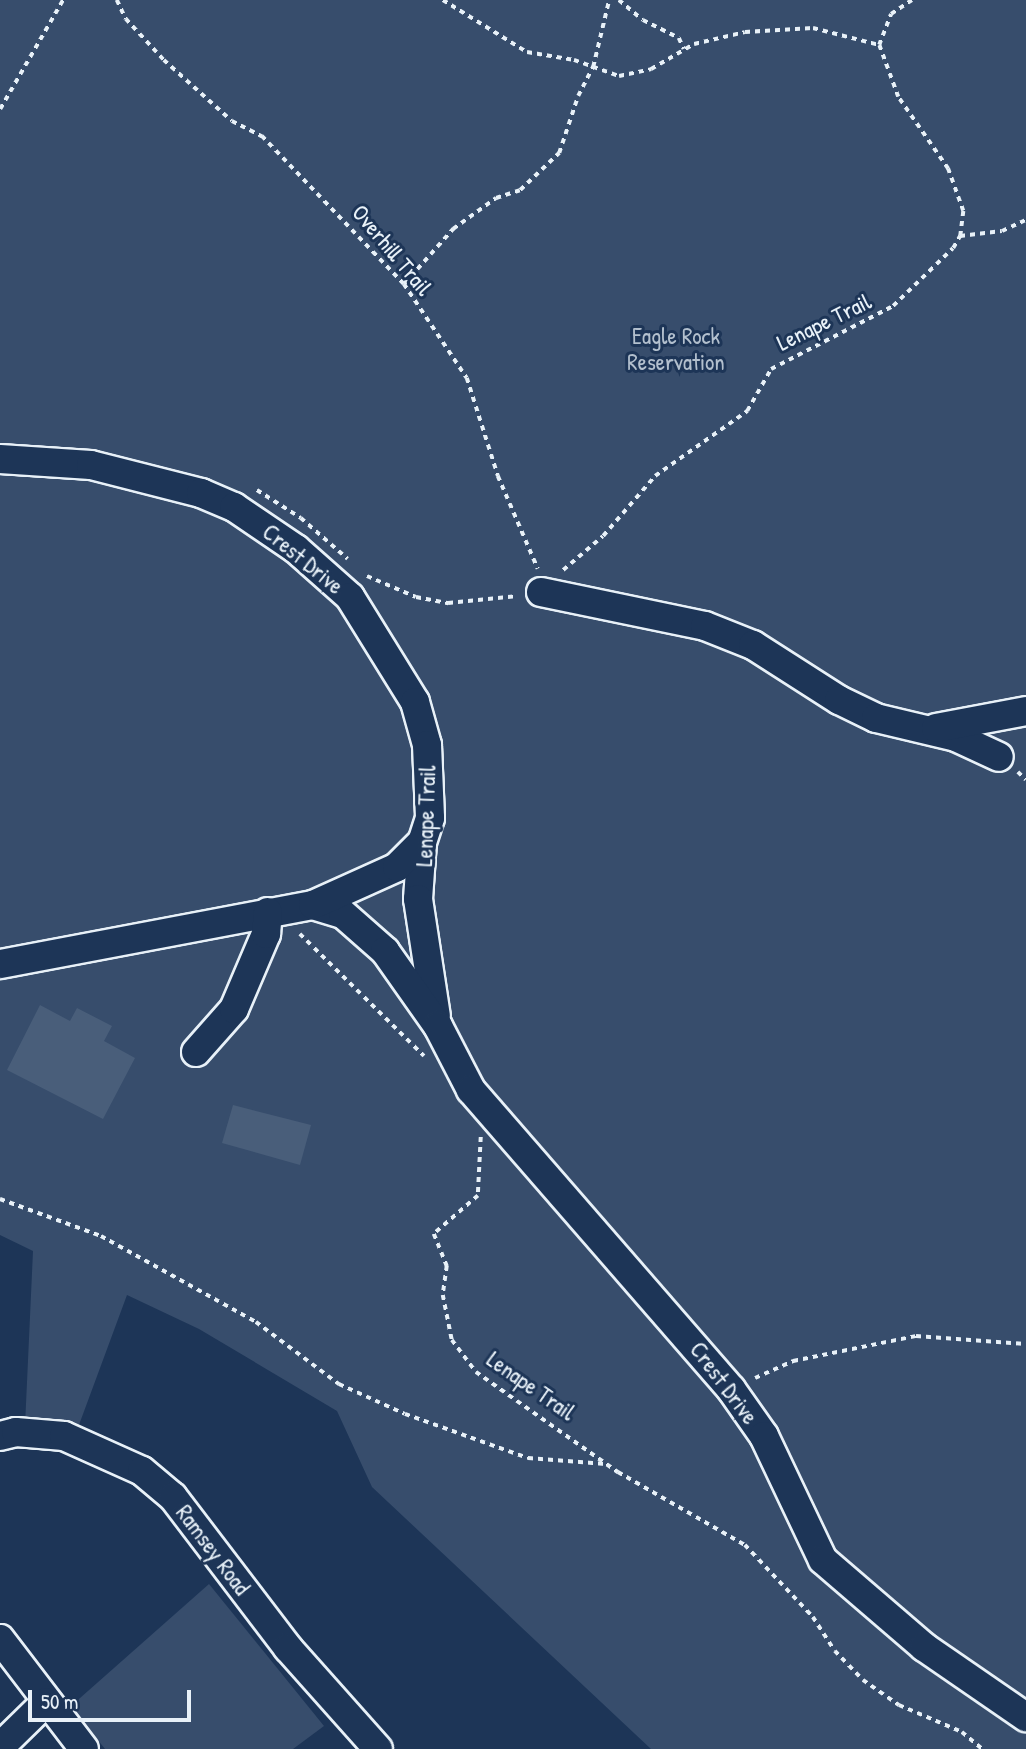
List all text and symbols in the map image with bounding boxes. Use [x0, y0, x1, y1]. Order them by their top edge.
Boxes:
street label: Overhill Trail [346, 199, 438, 301]
street label: Lenape Trail [772, 287, 876, 357]
park label: Eagle Rock Reservation [627, 322, 725, 376]
street label: Crest Drive [257, 518, 349, 600]
street label: Lenape Trail [410, 765, 442, 867]
street label: Crest Drive [684, 1336, 764, 1430]
street label: Lenape Trail [482, 1346, 580, 1426]
street label: Ramsey Road [170, 1499, 256, 1601]
scale bar [32, 1676, 194, 1720]
text: 50 m [41, 1687, 78, 1716]

